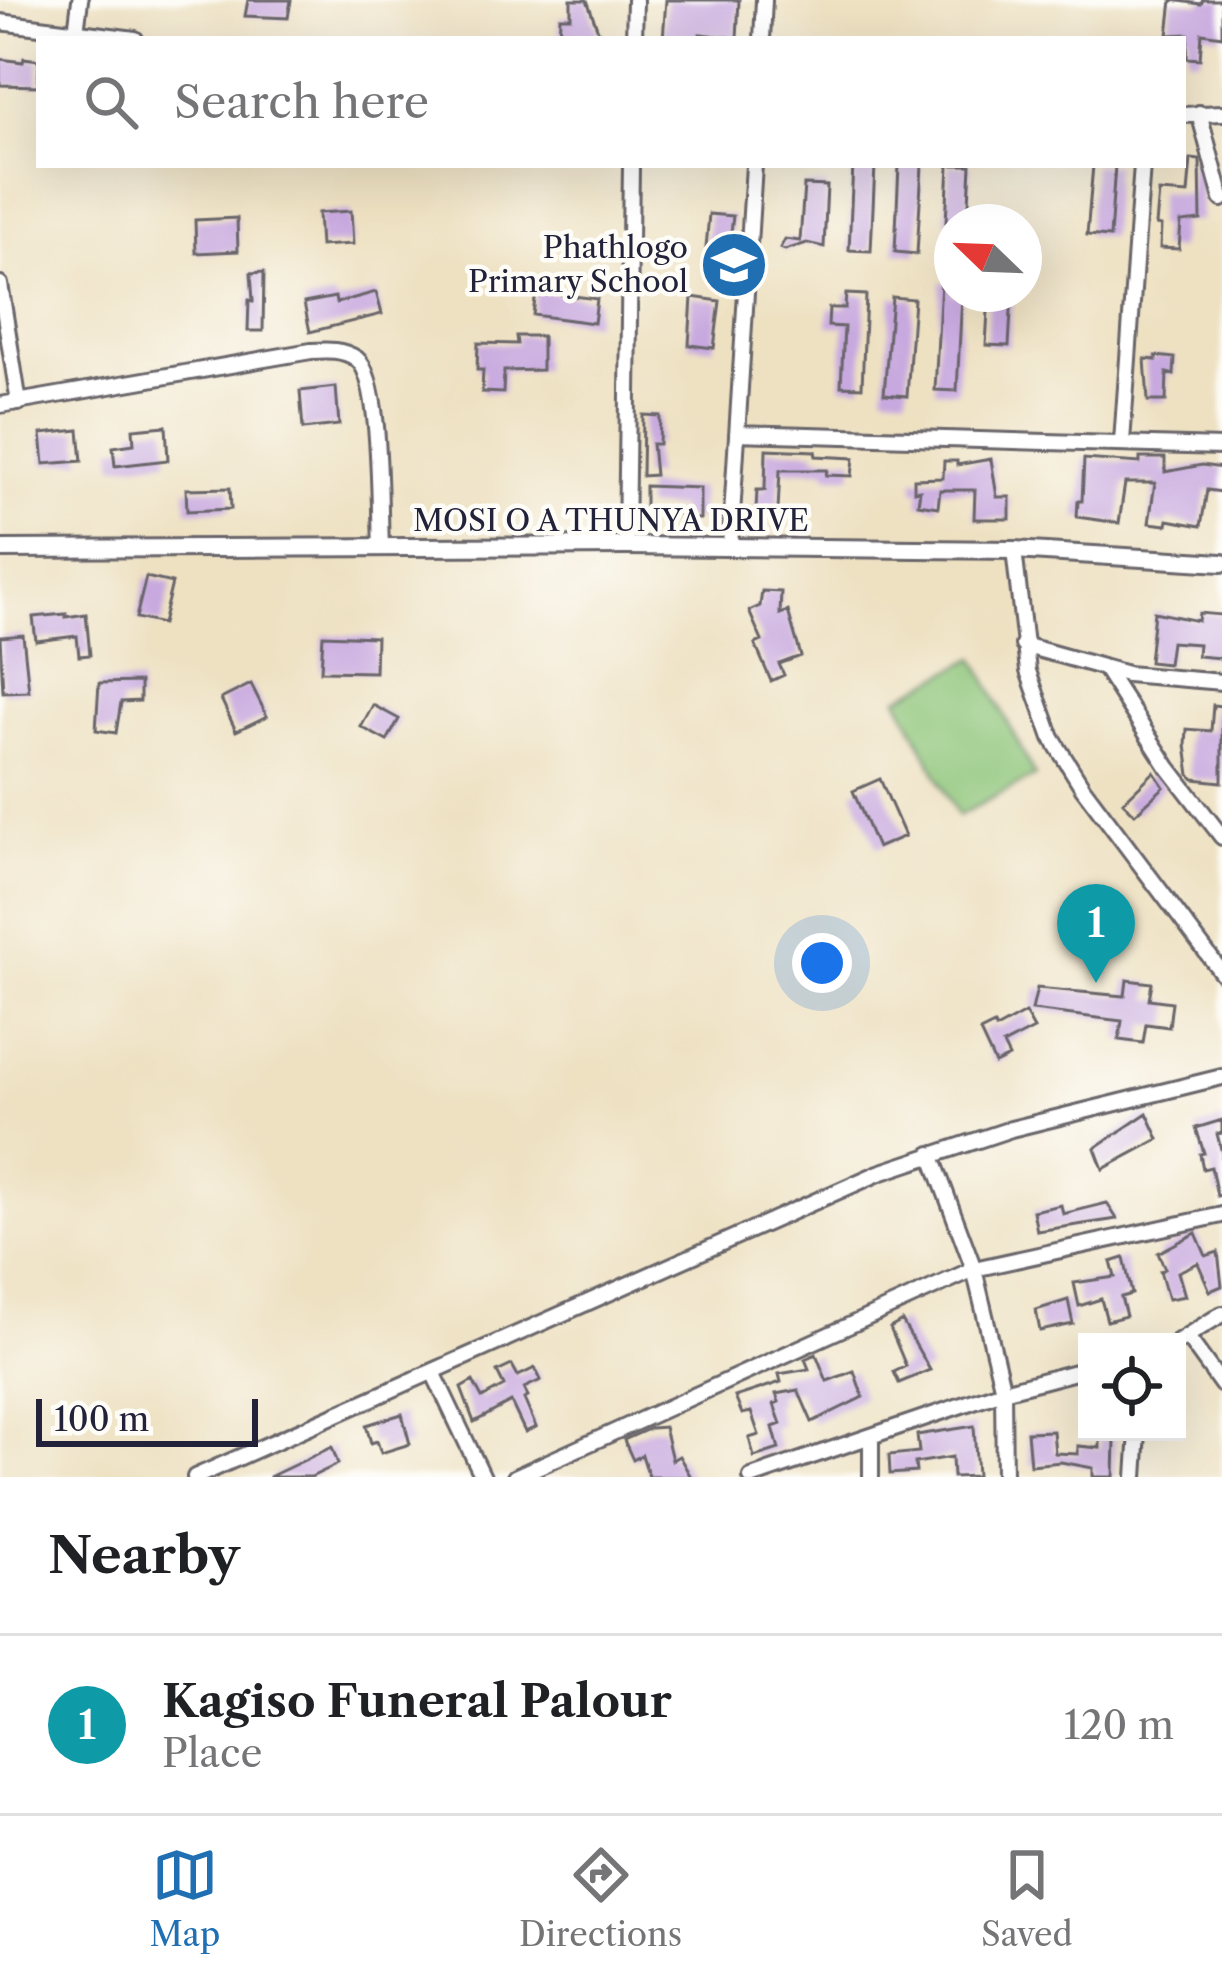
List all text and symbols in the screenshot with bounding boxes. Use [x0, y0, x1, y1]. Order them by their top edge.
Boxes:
search box [36, 36, 1186, 168]
icon: search [78, 69, 144, 135]
text: Search here [174, 74, 429, 130]
north arrow [934, 204, 1042, 312]
place label: Phathlogo Primary School [468, 229, 688, 300]
school or university icon: Phathlogo Primary School [699, 230, 769, 300]
street label: MOSI O A THUNYA DRIVE [413, 502, 809, 539]
pin: 1 [1057, 884, 1135, 983]
your location [792, 933, 852, 993]
map controls [1078, 1333, 1186, 1441]
button: locate [1078, 1333, 1186, 1441]
scale bar [36, 1393, 258, 1446]
text: 100 m [54, 1399, 149, 1440]
text: Nearby [48, 1524, 240, 1586]
text: Kagiso Funeral Palour [162, 1673, 672, 1729]
text: 1 [78, 1701, 96, 1749]
text: 120 m [1064, 1701, 1174, 1749]
text: Place [162, 1729, 262, 1777]
tab: Map [149, 1842, 220, 1955]
tab: Directions [519, 1842, 682, 1955]
tab: Saved [981, 1842, 1073, 1955]

